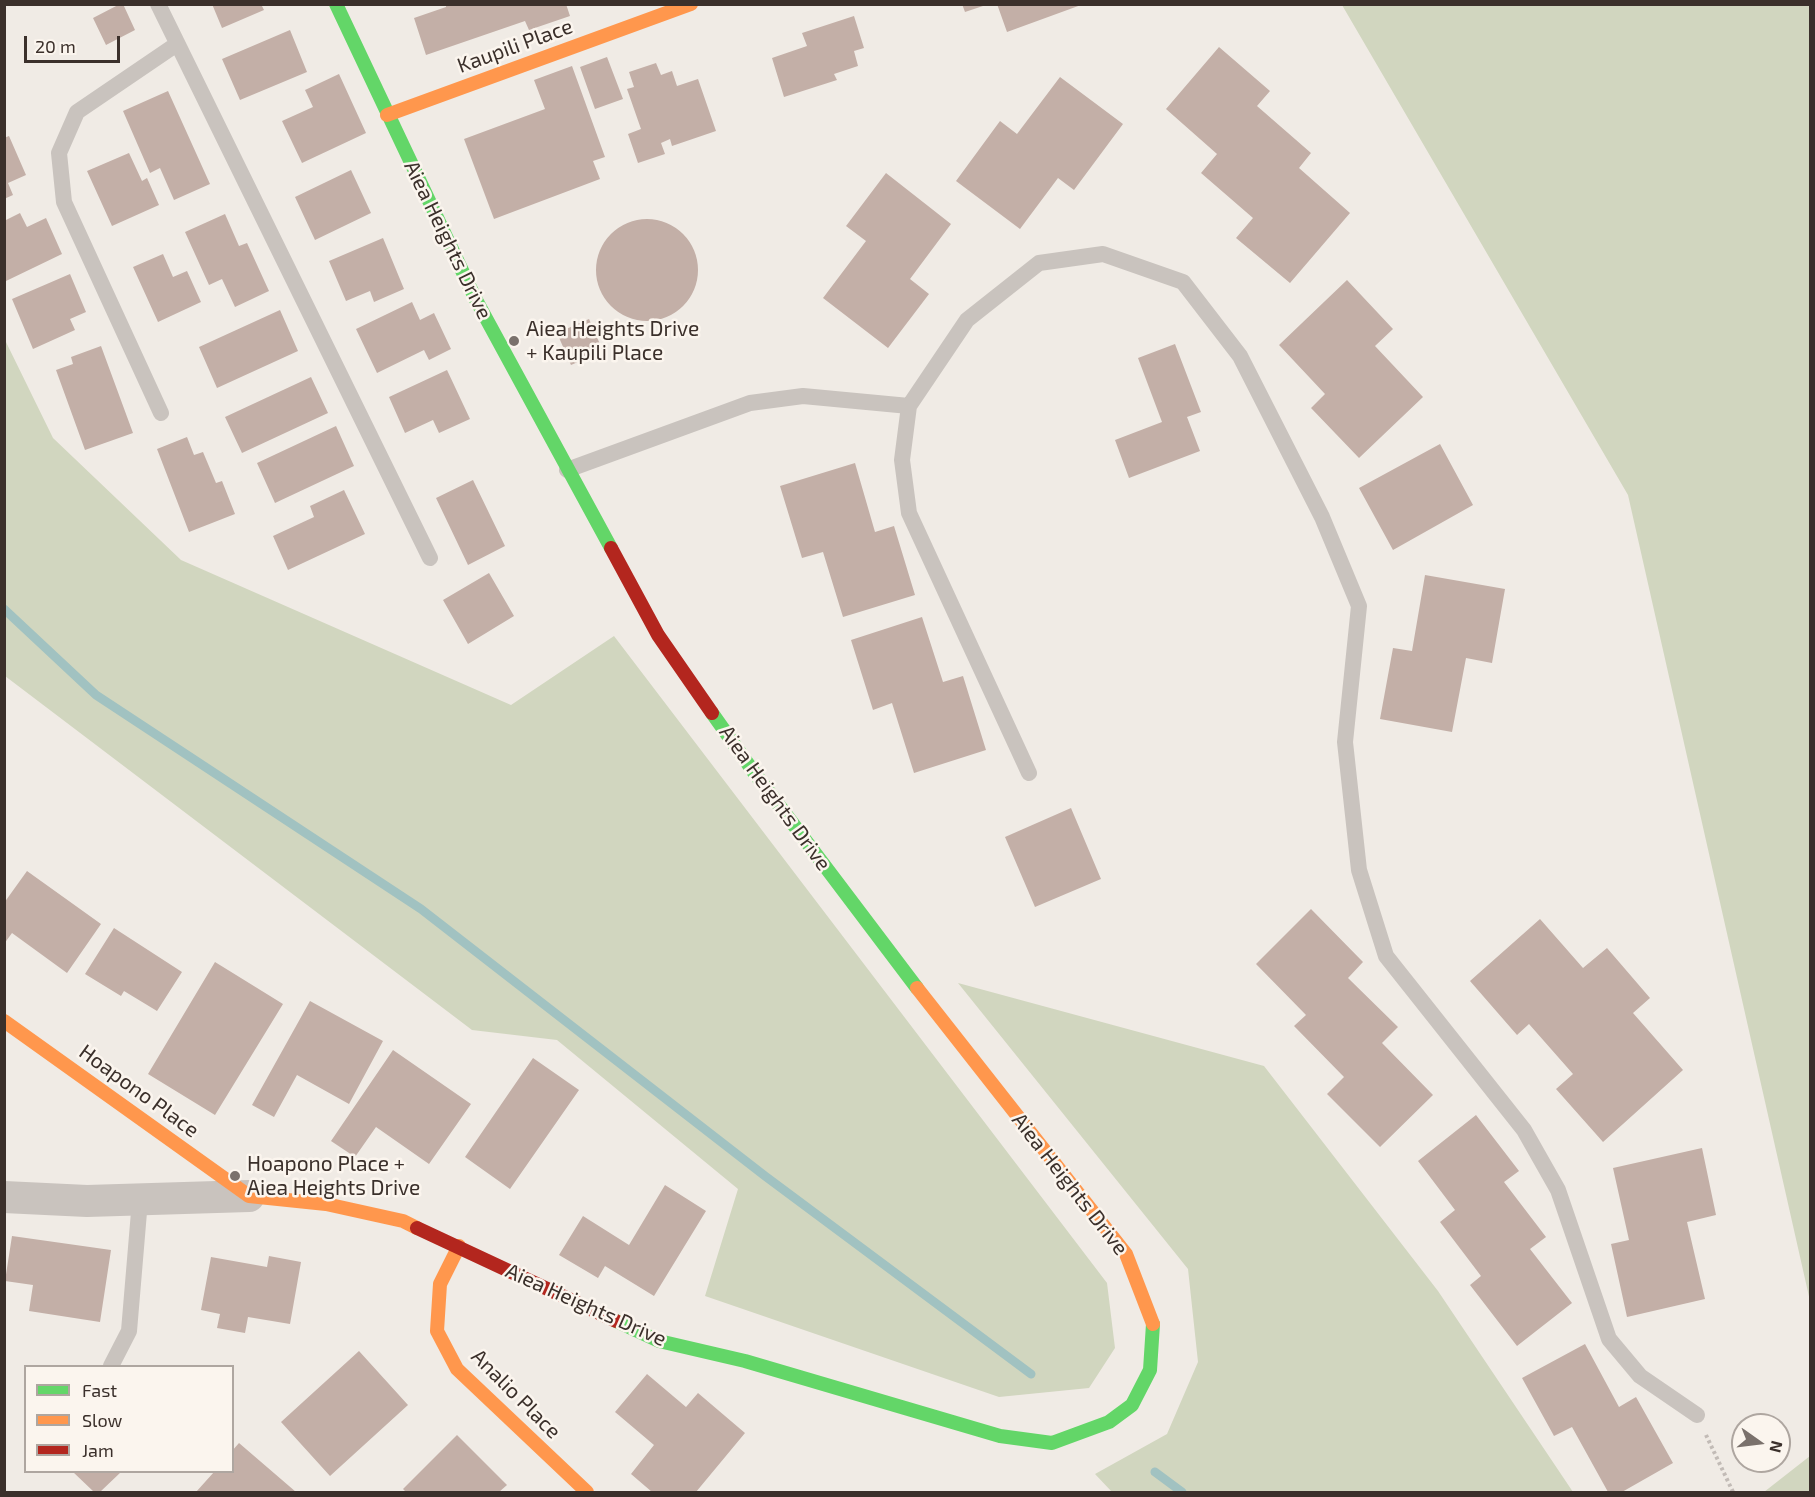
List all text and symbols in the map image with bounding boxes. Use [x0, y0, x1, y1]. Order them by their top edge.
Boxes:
street label: Kaupili Place [454, 13, 576, 79]
scale bar [27, 24, 123, 62]
text: 20 m [35, 35, 76, 57]
street label: Aiea Heights Drive [399, 157, 497, 323]
place label: Aiea Heights Drive + Kaupili Place [526, 316, 699, 366]
marker: Aiea Heights Drive + Kaupili Place [507, 334, 521, 348]
street label: Aiea Heights Drive [714, 720, 836, 876]
street label: Hoapono Place [74, 1039, 204, 1143]
street label: Aiea Heights Drive [1007, 1108, 1133, 1260]
place label: Hoapono Place + Aiea Heights Drive [247, 1151, 420, 1201]
marker: Hoapono Place + Aiea Heights Drive [228, 1169, 242, 1183]
street label: Aiea Heights Drive [502, 1258, 670, 1352]
street label: Analio Place [466, 1344, 566, 1444]
legend [24, 1365, 234, 1473]
text: Fast [82, 1379, 117, 1401]
text: Slow [82, 1409, 122, 1431]
north arrow [1731, 1413, 1791, 1473]
text: Jam [82, 1439, 114, 1461]
text: N [1766, 1439, 1788, 1455]

